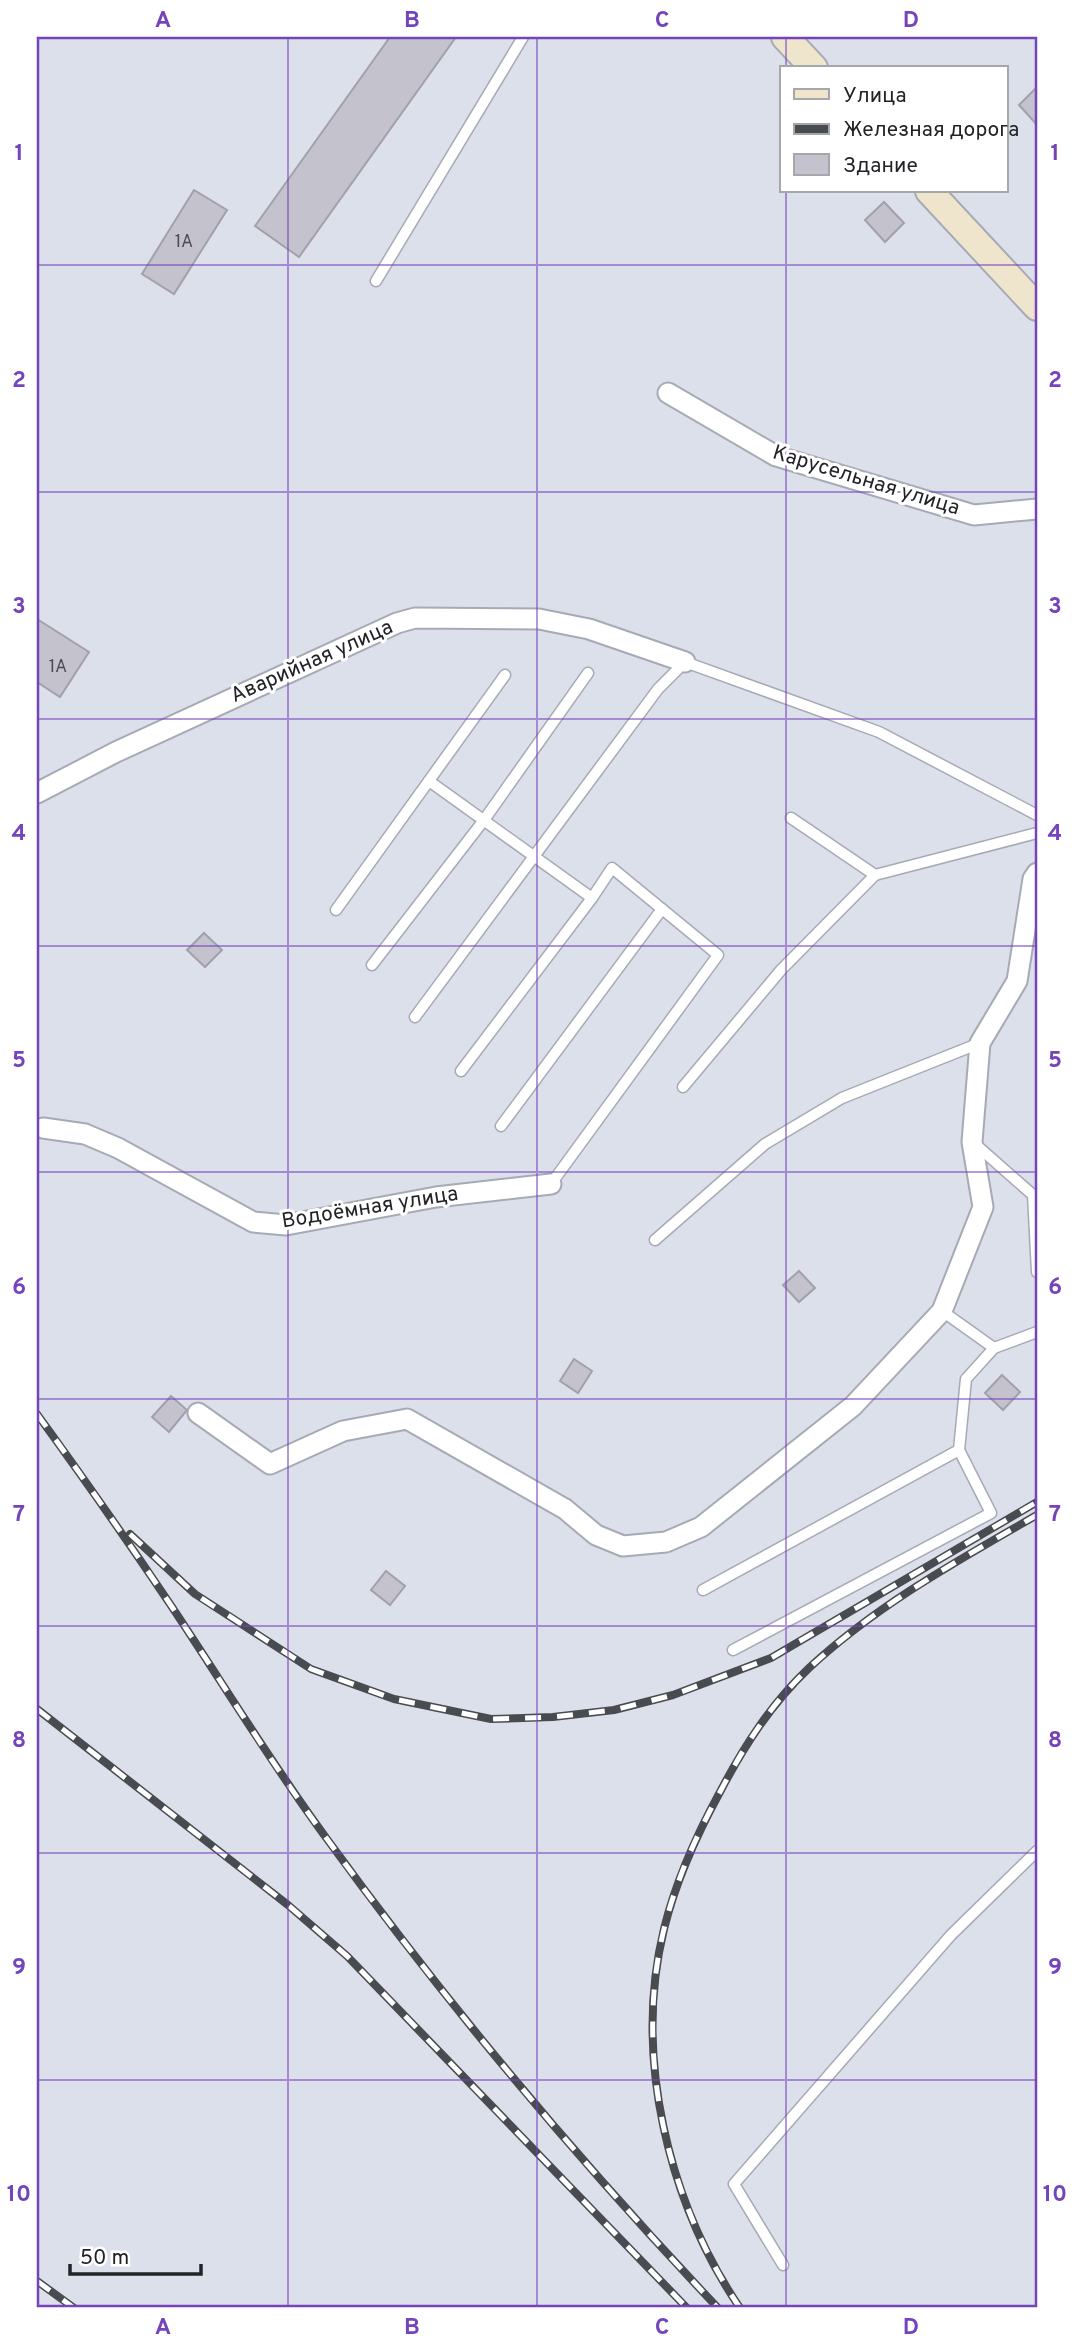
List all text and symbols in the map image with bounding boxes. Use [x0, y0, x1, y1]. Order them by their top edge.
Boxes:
text: A [155, 7, 171, 36]
text: B [404, 7, 420, 36]
text: C [655, 7, 669, 36]
text: D [903, 7, 919, 36]
legend [780, 66, 1007, 192]
text: Улица [843, 83, 907, 110]
text: Железная дорога [843, 117, 1019, 144]
text: 1 [14, 140, 24, 169]
text: 1 [1050, 140, 1060, 169]
text: Здание [843, 153, 918, 180]
house number: 1А [175, 231, 193, 254]
text: 2 [12, 367, 26, 396]
text: 2 [1048, 367, 1062, 396]
street label: Карусельная улица [769, 440, 963, 522]
text: 3 [12, 593, 26, 622]
text: 3 [1048, 593, 1062, 622]
street label: Аварийная улица [227, 614, 397, 710]
house number: 1А [49, 656, 67, 679]
text: 4 [12, 820, 26, 849]
text: 4 [1048, 820, 1062, 849]
text: 5 [12, 1047, 26, 1076]
text: 5 [1048, 1047, 1062, 1076]
street label: Водоёмная улица [280, 1181, 460, 1235]
text: 6 [12, 1274, 26, 1303]
text: 6 [1048, 1274, 1062, 1303]
text: 7 [13, 1501, 25, 1530]
text: 7 [1049, 1501, 1061, 1530]
text: 8 [12, 1727, 26, 1756]
text: 8 [1048, 1727, 1062, 1756]
text: 9 [12, 1954, 26, 1983]
text: 9 [1048, 1954, 1062, 1983]
text: 10 [7, 2181, 31, 2210]
text: 10 [1043, 2181, 1067, 2210]
scale bar [70, 2233, 201, 2277]
text: 50 m [80, 2245, 129, 2272]
text: A [155, 2314, 171, 2343]
text: B [404, 2314, 420, 2343]
text: C [655, 2314, 669, 2343]
text: D [903, 2314, 919, 2343]

